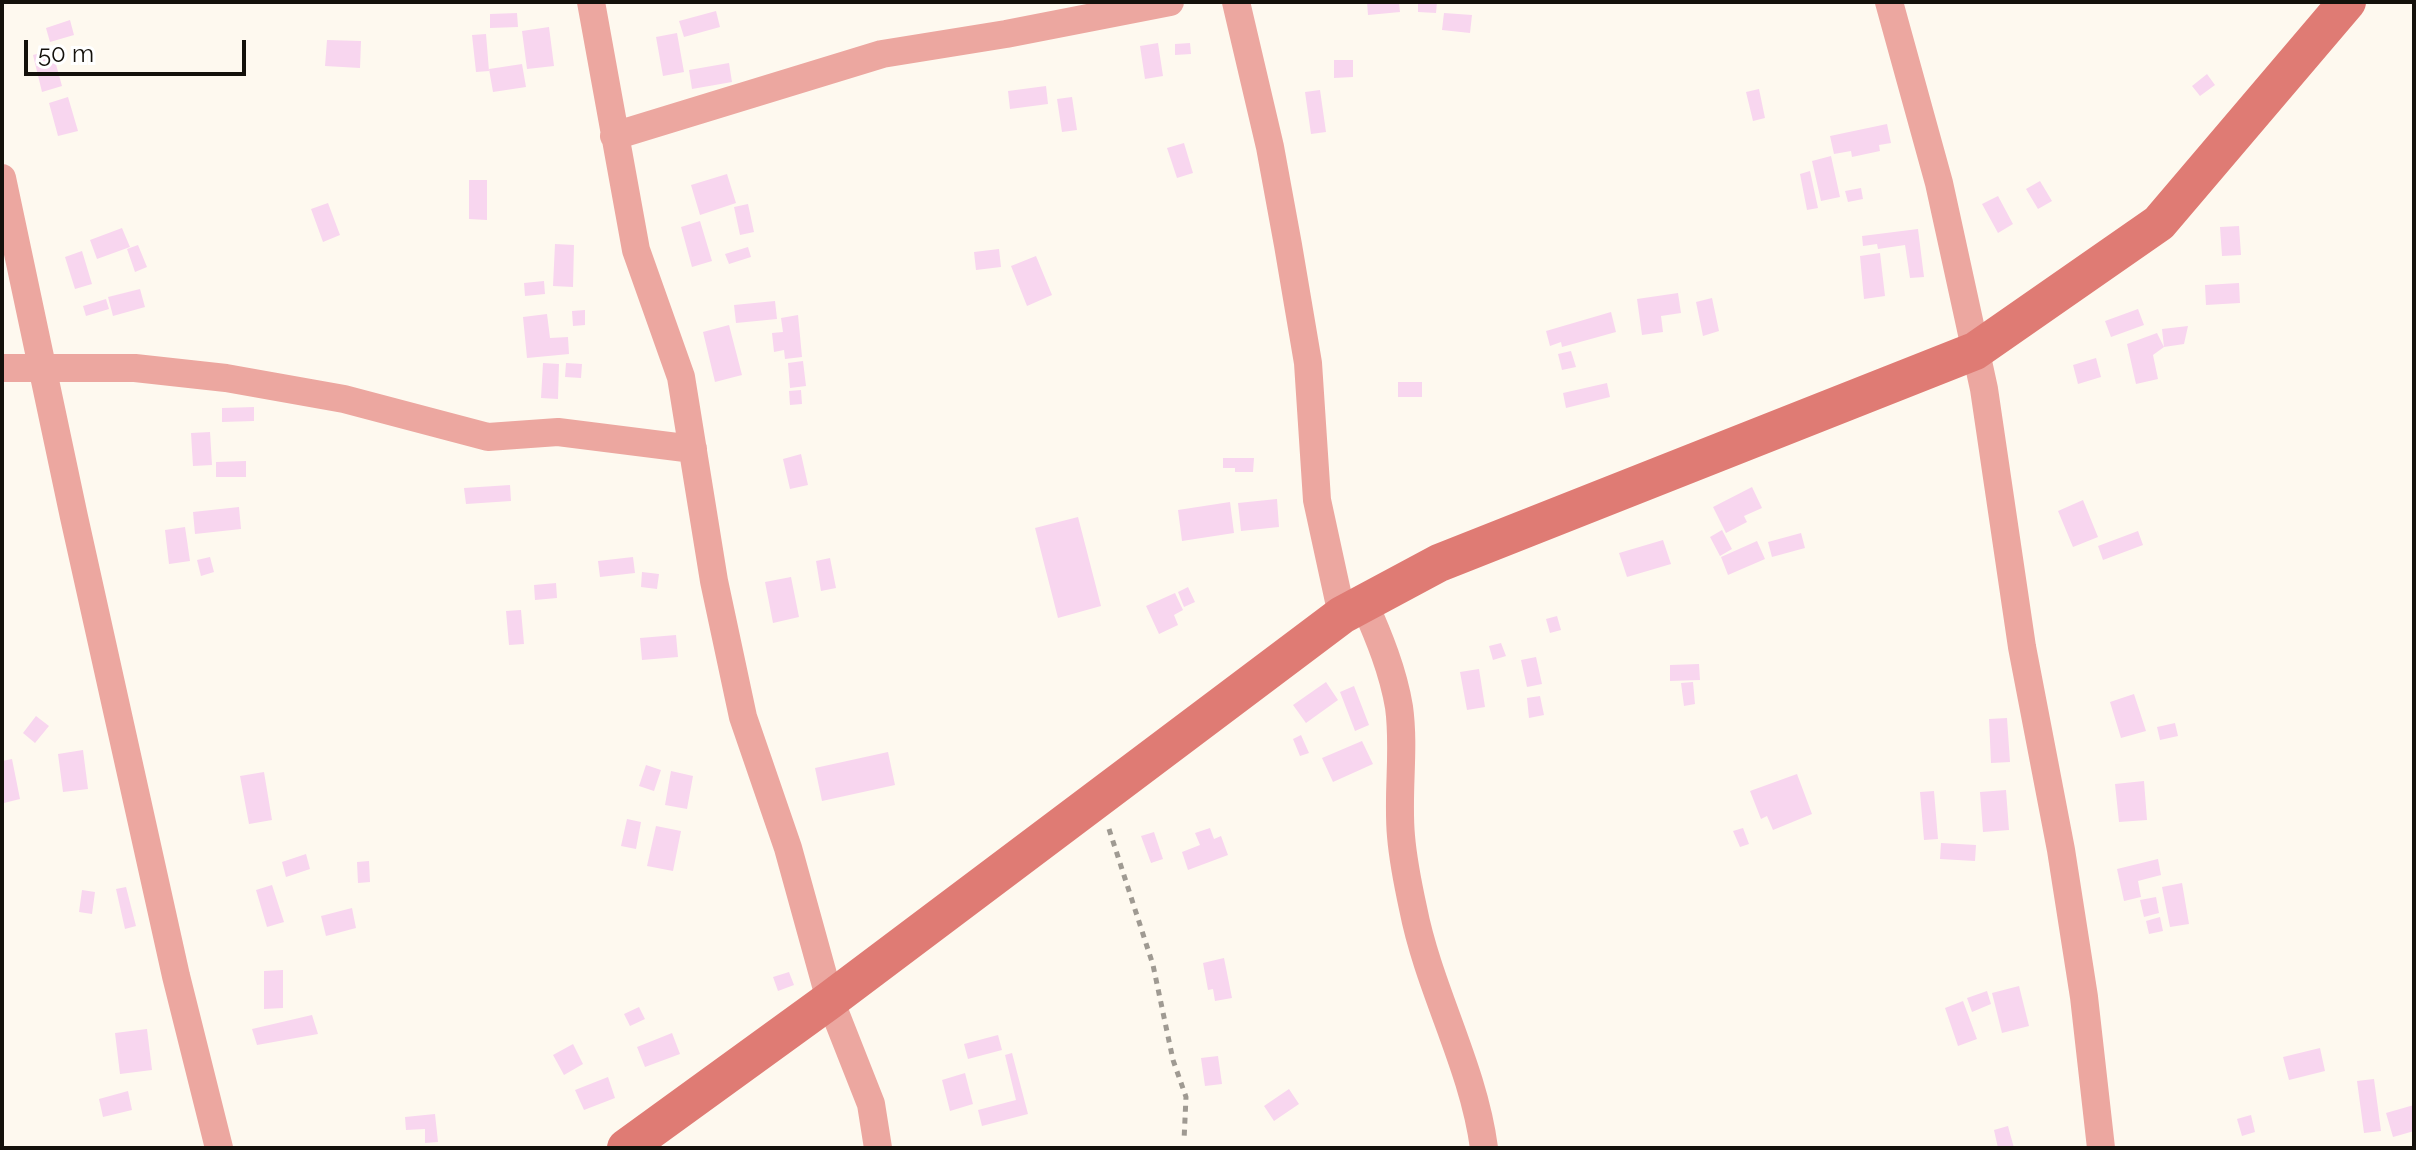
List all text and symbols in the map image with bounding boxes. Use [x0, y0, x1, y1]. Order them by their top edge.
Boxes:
scale bar [28, 24, 250, 74]
text: 50 m [38, 39, 94, 68]

